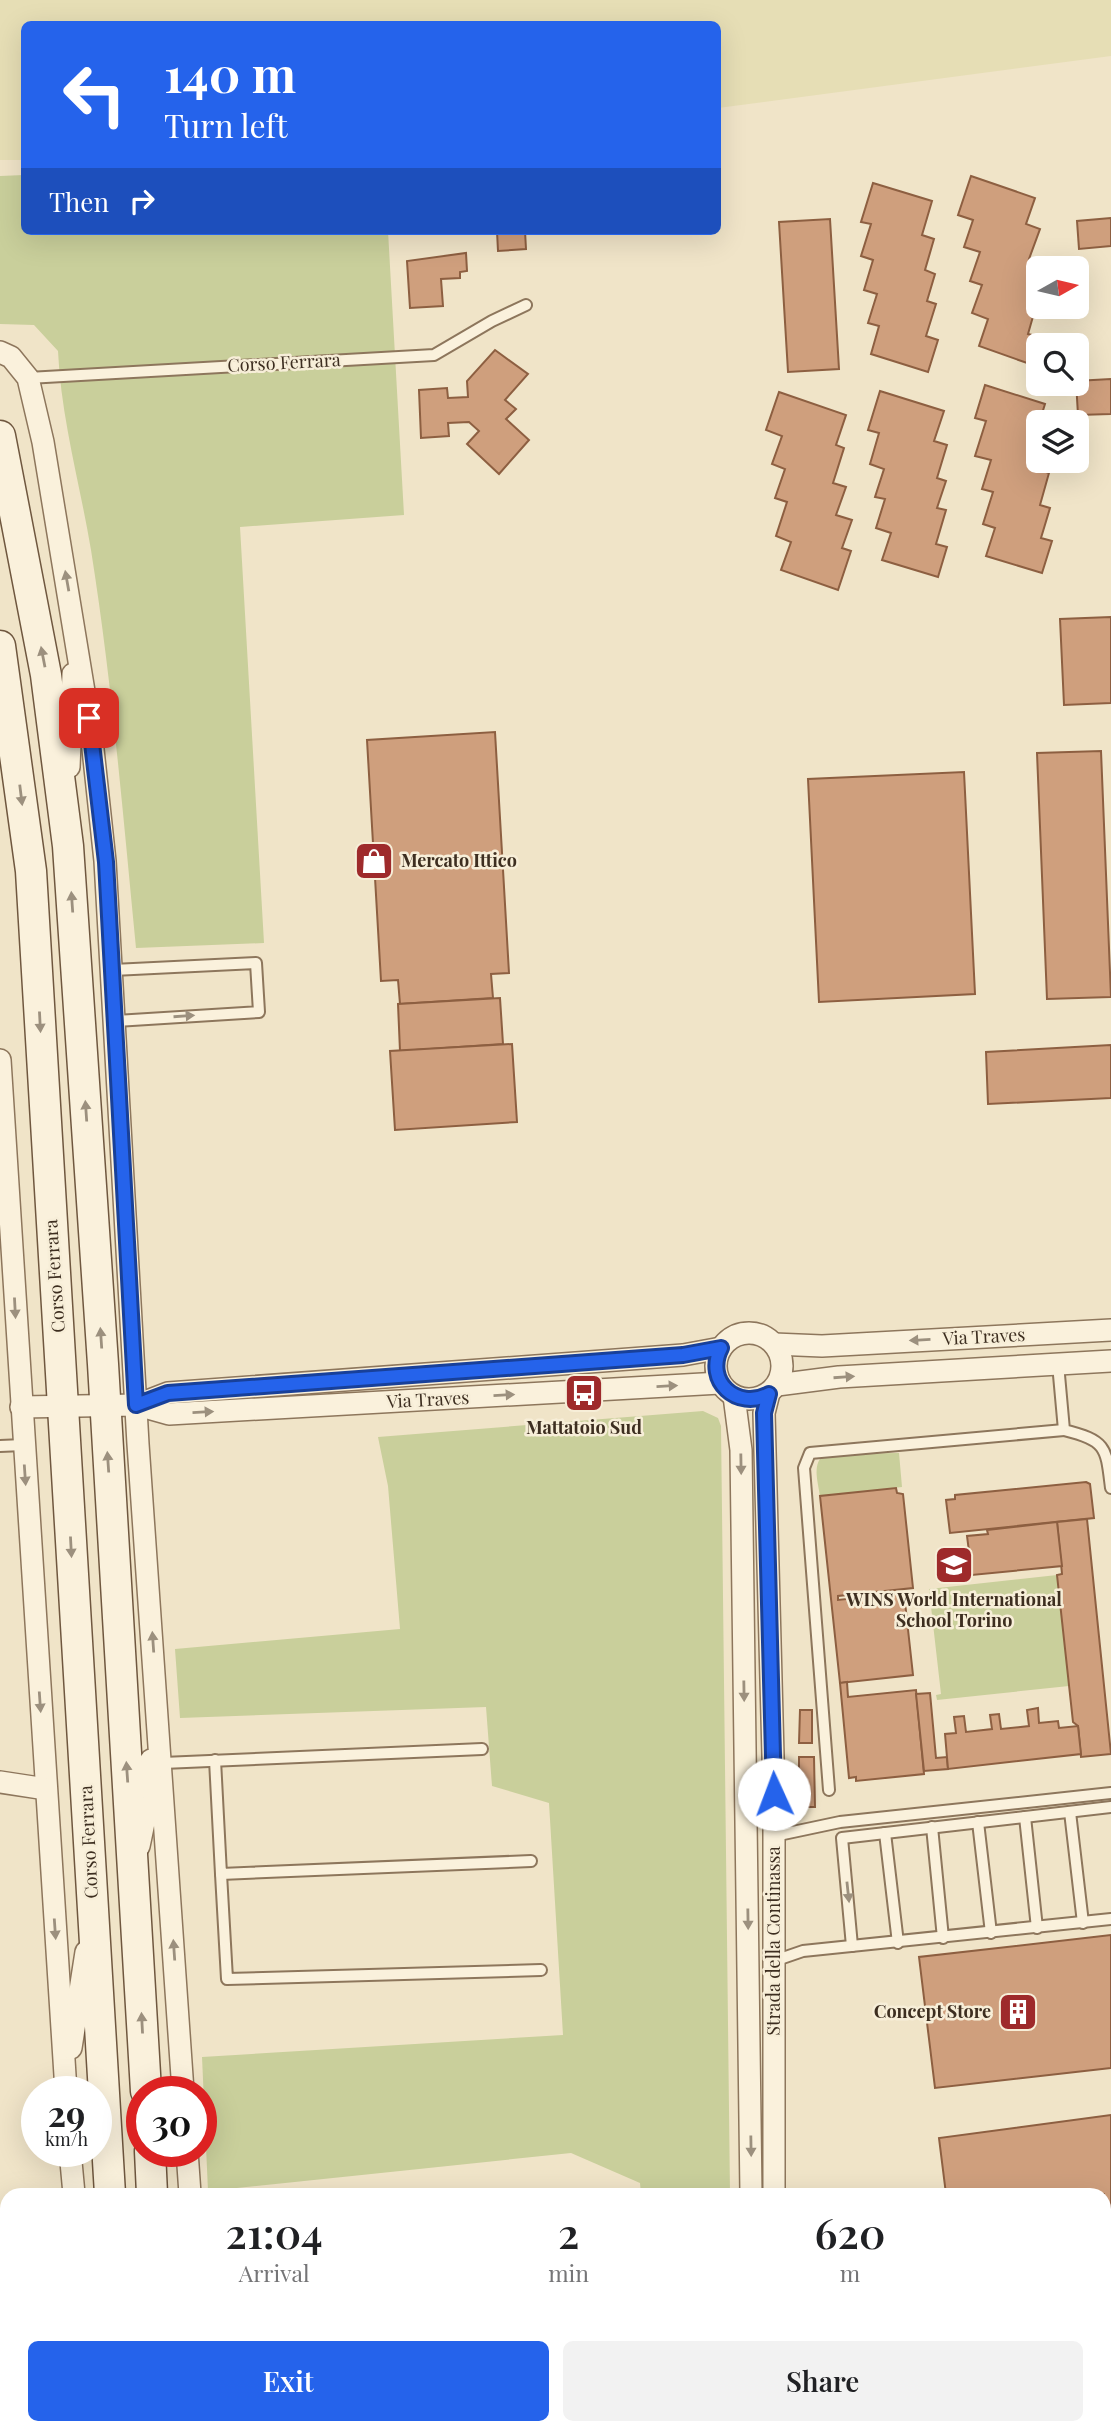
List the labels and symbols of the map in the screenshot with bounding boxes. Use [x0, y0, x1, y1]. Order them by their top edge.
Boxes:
north arrow [1026, 256, 1088, 318]
street label: Corso Ferrara [227, 347, 341, 377]
one-way arrow [61, 570, 72, 592]
one-way arrow [37, 646, 48, 668]
pin [59, 688, 119, 748]
one-way arrow [16, 785, 27, 807]
shop icon: Mercato Ittico [353, 840, 395, 882]
place label: Mercato Ittico [401, 848, 517, 872]
one-way arrow [66, 891, 77, 913]
one-way arrow [173, 1010, 195, 1021]
one-way arrow [35, 1011, 46, 1033]
one-way arrow [81, 1100, 92, 1122]
street label: Corso Ferrara [38, 1219, 70, 1334]
one-way arrow [10, 1297, 21, 1319]
street label: Via Traves [941, 1322, 1026, 1350]
one-way arrow [96, 1327, 107, 1349]
one-way arrow [909, 1335, 931, 1346]
one-way arrow [833, 1371, 855, 1382]
bus stop icon: Mattatoio Sud [563, 1372, 605, 1414]
one-way arrow [656, 1381, 678, 1392]
street label: Via Traves [385, 1385, 470, 1413]
one-way arrow [493, 1390, 515, 1401]
one-way arrow [193, 1407, 215, 1418]
place label: Mattatoio Sud [526, 1415, 642, 1439]
one-way arrow [102, 1451, 113, 1473]
one-way arrow [735, 1453, 747, 1475]
one-way arrow [20, 1464, 31, 1486]
one-way arrow [66, 1536, 77, 1558]
school or university icon: WINS World International School Torino [933, 1544, 975, 1586]
place label: WINS World International School Torino [845, 1587, 1062, 1632]
one-way arrow [147, 1631, 158, 1653]
one-way arrow [739, 1681, 750, 1703]
one-way arrow [35, 1691, 46, 1713]
position arrow [737, 1757, 811, 1831]
one-way arrow [121, 1760, 132, 1782]
street label: Corso Ferrara [73, 1785, 103, 1899]
street label: Strada della Continassa [761, 1846, 785, 2036]
one-way arrow [843, 1881, 854, 1903]
one-way arrow [742, 1908, 753, 1930]
one-way arrow [50, 1918, 61, 1940]
one-way arrow [169, 1939, 180, 1961]
building icon: Concept Store [997, 1991, 1039, 2033]
place label: Concept Store [874, 1999, 991, 2023]
one-way arrow [136, 2012, 147, 2034]
speed limit sign: 30 [126, 2076, 217, 2167]
one-way arrow [745, 2136, 756, 2158]

